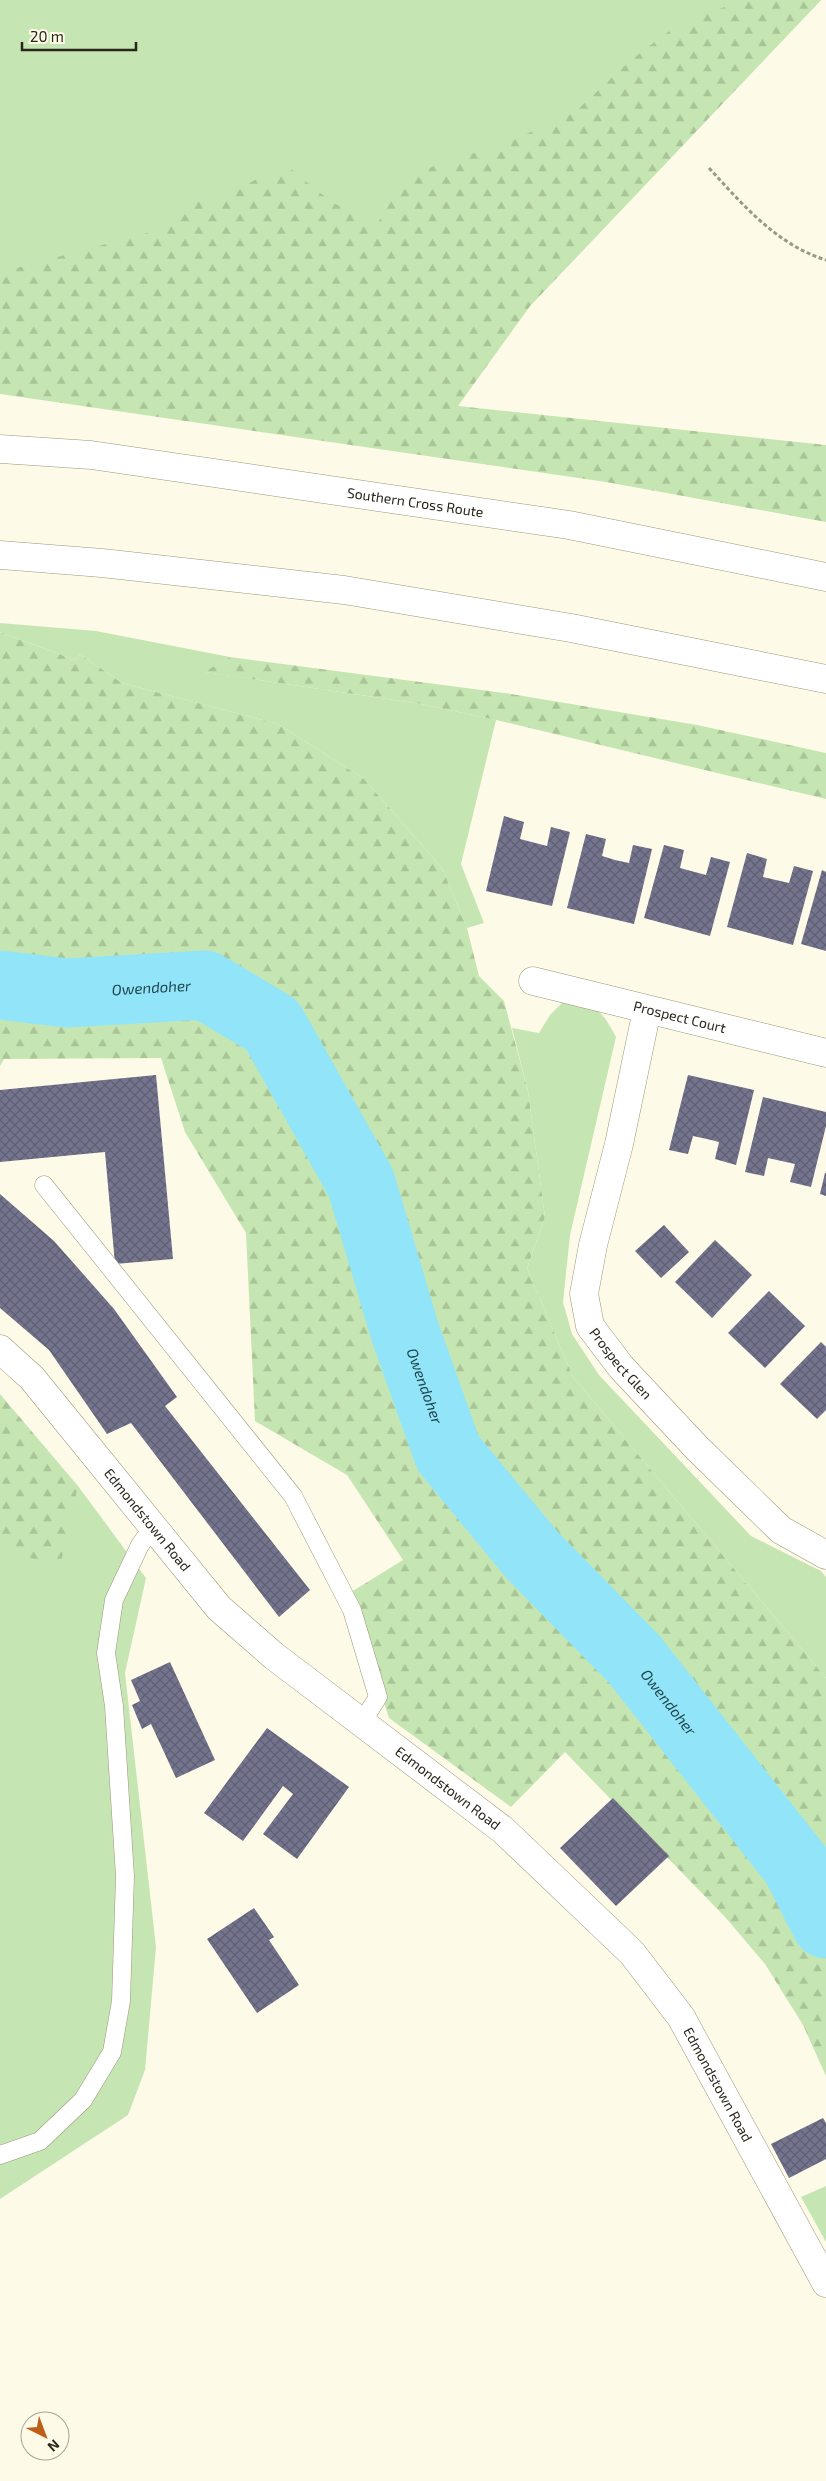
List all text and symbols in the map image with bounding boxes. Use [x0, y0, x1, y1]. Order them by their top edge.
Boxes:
scale bar [22, 20, 136, 52]
text: 20 m [30, 27, 64, 45]
street label: Southern Cross Route [346, 484, 485, 520]
water label: Owendoher [111, 976, 192, 998]
street label: Prospect Court [632, 997, 728, 1036]
street label: Prospect Glen [586, 1324, 656, 1403]
water label: Owendoher [403, 1346, 447, 1427]
street label: Edmondstown Road [101, 1465, 195, 1574]
water label: Owendoher [637, 1665, 701, 1739]
street label: Edmondstown Road [392, 1742, 504, 1833]
street label: Edmondstown Road [680, 2024, 756, 2144]
north arrow [20, 2411, 70, 2461]
text: N [45, 2436, 63, 2456]

